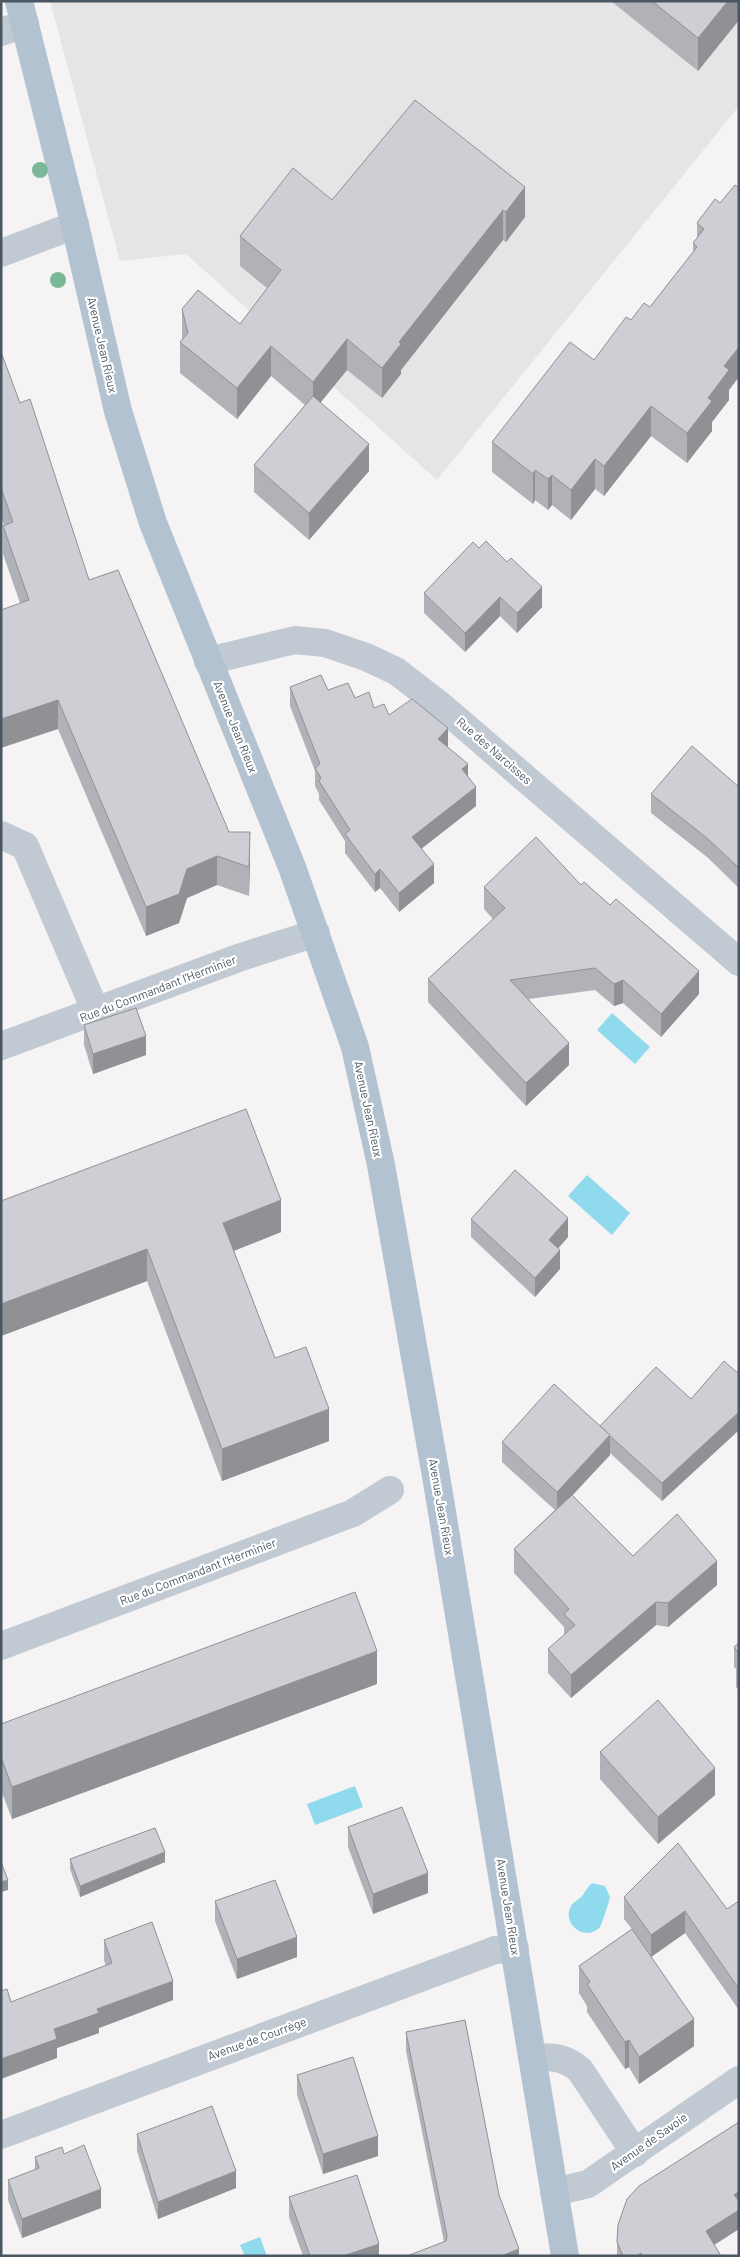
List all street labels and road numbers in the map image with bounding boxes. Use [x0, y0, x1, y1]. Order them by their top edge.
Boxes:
street label: Avenue Jean Rieux [85, 296, 121, 394]
street label: Avenue Jean Rieux [211, 679, 261, 775]
street label: Rue des Narcisses [454, 714, 535, 787]
street label: Rue du Commandant l'Herminier [78, 952, 238, 1024]
street label: Avenue Jean Rieux [352, 1060, 386, 1158]
street label: Avenue Jean Rieux [427, 1457, 457, 1556]
street label: Rue du Commandant l'Herminier [118, 1535, 278, 1607]
street label: Avenue Jean Rieux [494, 1857, 524, 1956]
street label: Avenue de Courrège [205, 2014, 308, 2062]
street label: Avenue de Savoie [607, 2110, 689, 2173]

